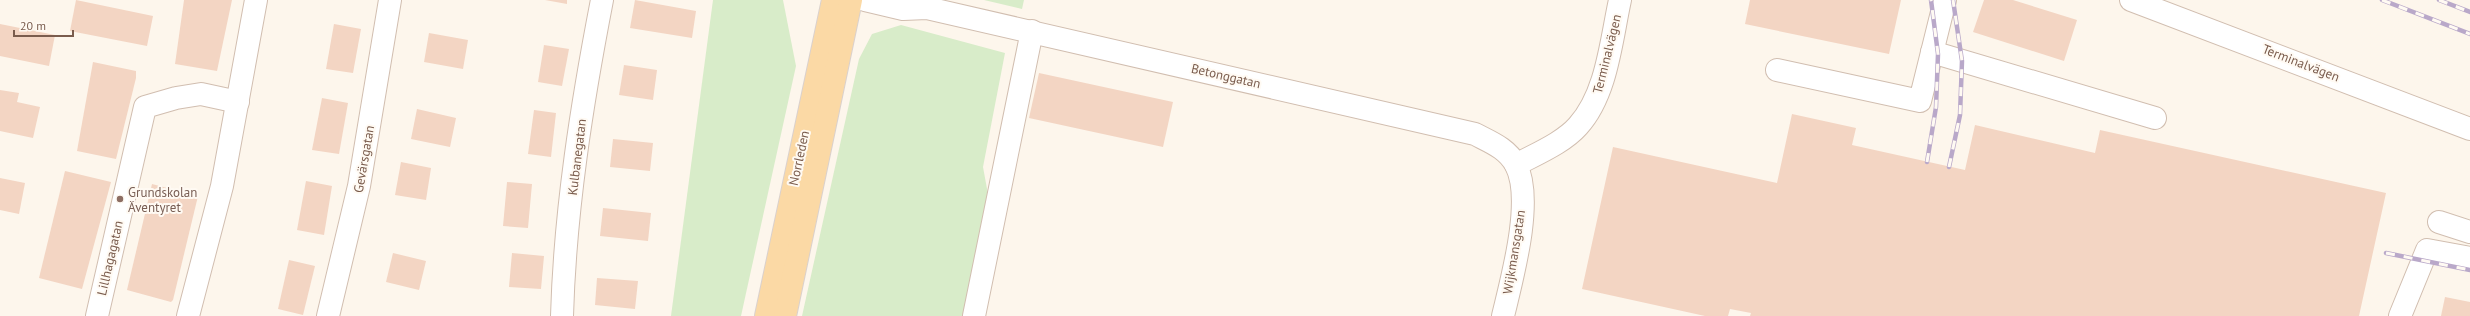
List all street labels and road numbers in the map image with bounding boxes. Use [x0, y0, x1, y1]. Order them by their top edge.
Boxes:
street label: Terminalvägen [1589, 12, 1625, 96]
street label: Terminalvägen [2260, 40, 2342, 86]
street label: Betonggatan [1190, 60, 1262, 92]
street label: Kulbanegatan [564, 118, 590, 196]
street label: Gevärsgatan [350, 124, 378, 194]
street label: Norrleden [785, 129, 813, 187]
street label: Wijkmansgatan [1499, 209, 1529, 295]
street label: Lillhagagatan [93, 219, 127, 297]

